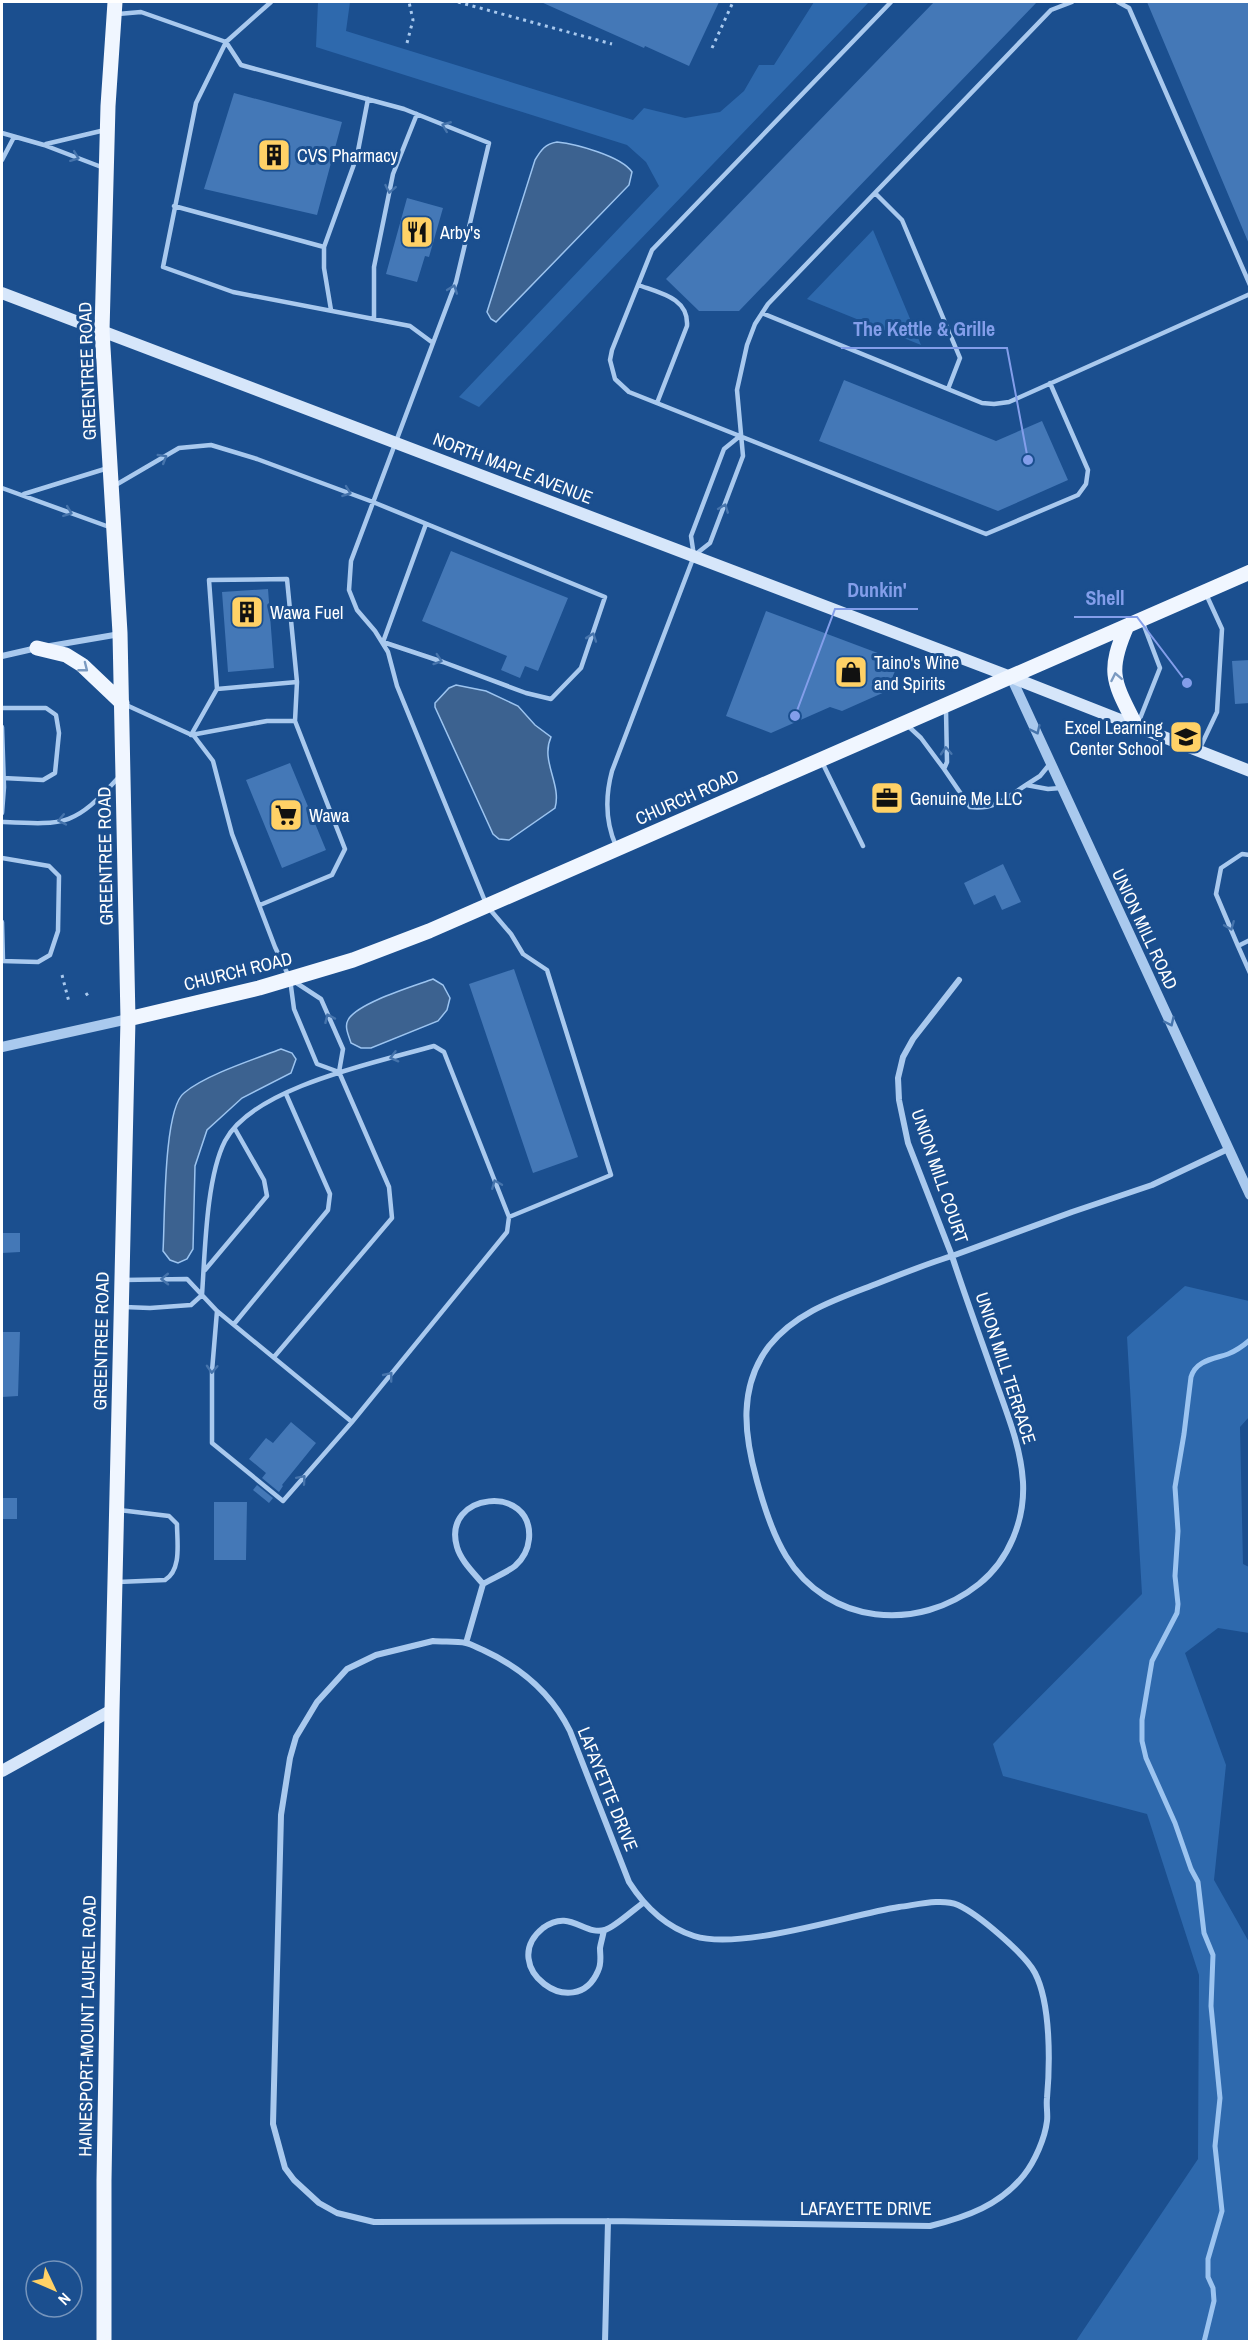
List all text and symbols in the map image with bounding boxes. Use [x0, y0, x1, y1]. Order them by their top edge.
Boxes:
one-way arrow [442, 121, 453, 133]
building icon: CVS Pharmacy [256, 137, 292, 173]
place label: CVS Pharmacy [297, 143, 399, 168]
one-way arrow [69, 149, 80, 162]
one-way arrow [384, 183, 397, 193]
restaurant icon: Arby's [399, 214, 435, 250]
place label: Arby's [439, 220, 481, 245]
one-way arrow [446, 284, 459, 294]
street label: GREENTREE ROAD [72, 301, 102, 441]
callout: The Kettle & Grille [841, 310, 1007, 348]
text: The Kettle & Grille [853, 315, 995, 342]
street label: NORTH MAPLE AVENUE [430, 426, 596, 510]
one-way arrow [157, 454, 167, 466]
one-way arrow [341, 485, 351, 498]
one-way arrow [716, 503, 729, 514]
one-way arrow [63, 504, 73, 517]
callout: Dunkin' [835, 571, 918, 609]
text: Dunkin' [847, 576, 907, 603]
callout: Shell [1074, 579, 1137, 617]
text: Shell [1085, 584, 1125, 611]
building icon: Wawa Fuel [229, 594, 265, 630]
place label: Wawa Fuel [270, 600, 343, 625]
one-way arrow [584, 632, 597, 642]
place label: Taino's Wine and Spirits [874, 650, 959, 696]
one-way arrow [432, 653, 443, 666]
shop icon: Taino's Wine and Spirits [833, 654, 869, 690]
one-way arrow [77, 660, 88, 671]
one-way arrow [1110, 672, 1123, 682]
place label: Excel Learning Center School [1065, 715, 1164, 761]
school or university icon: Excel Learning Center School [1168, 719, 1204, 755]
one-way arrow [1028, 723, 1040, 734]
one-way arrow [940, 746, 953, 755]
street label: CHURCH ROAD [631, 763, 743, 831]
office icon: Genuine Me LLC [869, 780, 905, 816]
street label: GREENTREE ROAD [91, 786, 119, 926]
place label: Genuine Me LLC [910, 786, 1022, 811]
supermarket icon: Wawa [268, 797, 304, 833]
place label: Wawa [309, 803, 349, 828]
one-way arrow [58, 813, 68, 826]
street label: UNION MILL ROAD [1106, 864, 1184, 994]
one-way arrow [1223, 919, 1235, 930]
street label: CHURCH ROAD [181, 945, 295, 997]
one-way arrow [325, 1013, 337, 1024]
one-way arrow [1162, 1015, 1174, 1026]
one-way arrow [389, 1050, 400, 1062]
street label: UNION MILL COURT [905, 1106, 975, 1246]
one-way arrow [491, 1179, 503, 1190]
street label: GREENTREE ROAD [87, 1271, 115, 1411]
one-way arrow [161, 1273, 170, 1285]
street label: UNION MILL TERRACE [970, 1289, 1042, 1447]
one-way arrow [206, 1364, 219, 1373]
one-way arrow [382, 1372, 393, 1383]
one-way arrow [295, 1475, 306, 1486]
street label: LAFAYETTE DRIVE [572, 1723, 644, 1855]
street label: HAINESPORT-MOUNT LAUREL ROAD [72, 1895, 102, 2157]
street label: LAFAYETTE DRIVE [800, 2196, 932, 2221]
north arrow [24, 2259, 84, 2319]
text: N [54, 2288, 76, 2310]

